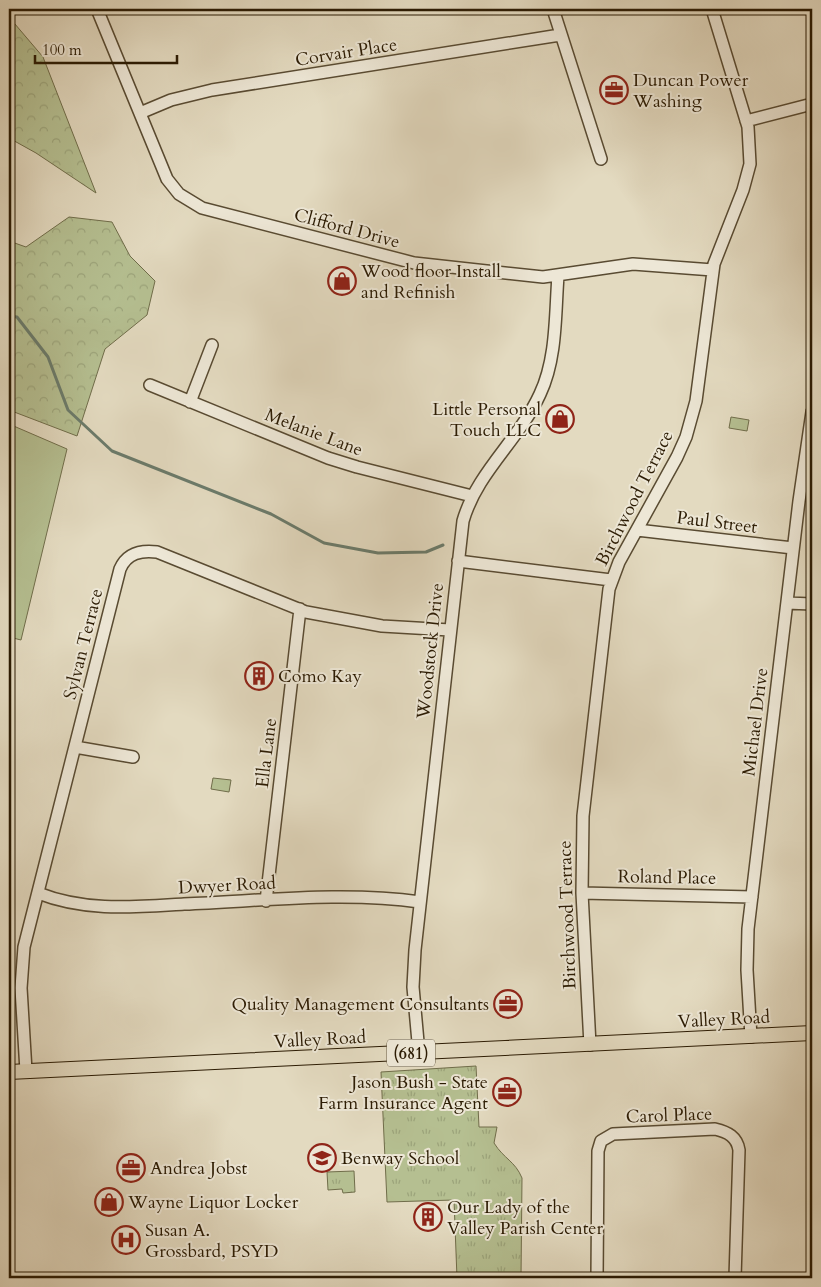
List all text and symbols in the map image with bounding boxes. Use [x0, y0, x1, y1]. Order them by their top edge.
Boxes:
scale bar [35, 32, 178, 64]
street label: Corvair Place [293, 32, 399, 73]
text: 100 m [42, 40, 82, 60]
place label: Duncan Power Washing [632, 68, 749, 114]
office icon: Duncan Power Washing [599, 75, 629, 105]
street label: Clifford Drive [291, 202, 402, 255]
place label: Wood floor Install and Refinish [360, 259, 501, 305]
shop icon: Wood floor Install and Refinish [327, 266, 357, 296]
place label: Little Personal Touch LLC [432, 397, 541, 443]
street label: Melanie Lane [261, 402, 366, 463]
shop icon: Little Personal Touch LLC [545, 404, 575, 434]
street label: Birchwood Terrace [590, 426, 679, 570]
street label: Paul Street [675, 505, 759, 540]
street label: Woodstock Drive [411, 582, 450, 721]
street label: Sylvan Terrace [58, 586, 109, 702]
building icon: Como Kay [244, 661, 274, 691]
place label: Como Kay [278, 664, 362, 689]
street label: Michael Drive [736, 666, 775, 778]
street label: Ella Lane [250, 717, 283, 789]
street label: Birchwood Terrace [552, 840, 583, 990]
street label: Roland Place [617, 864, 716, 891]
street label: Dwyer Road [178, 870, 277, 901]
office icon: Quality Management Consultants [493, 989, 523, 1019]
place label: Quality Management Consultants [231, 992, 489, 1017]
street label: Valley Road [677, 1005, 771, 1034]
street label: Valley Road [273, 1025, 367, 1054]
road number: (681) [387, 1040, 435, 1066]
place label: Jason Bush - State Farm Insurance Agent [318, 1070, 488, 1116]
office icon: Jason Bush - State Farm Insurance Agent [492, 1077, 522, 1107]
street label: Carol Place [625, 1101, 713, 1130]
school or university icon: Benway School [307, 1143, 337, 1173]
place label: Benway School [341, 1146, 460, 1171]
office icon: Andrea Jobst [116, 1153, 146, 1183]
place label: Andrea Jobst [150, 1156, 247, 1181]
shop icon: Wayne Liquor Locker [94, 1187, 124, 1217]
place label: Wayne Liquor Locker [127, 1190, 299, 1215]
place label: Our Lady of the Valley Parish Center [447, 1195, 603, 1241]
building icon: Our Lady of the Valley Parish Center [413, 1202, 443, 1232]
place label: Susan A. Grossbard, PSYD [145, 1218, 278, 1264]
hospital icon: Susan A. Grossbard, PSYD [111, 1225, 141, 1255]

